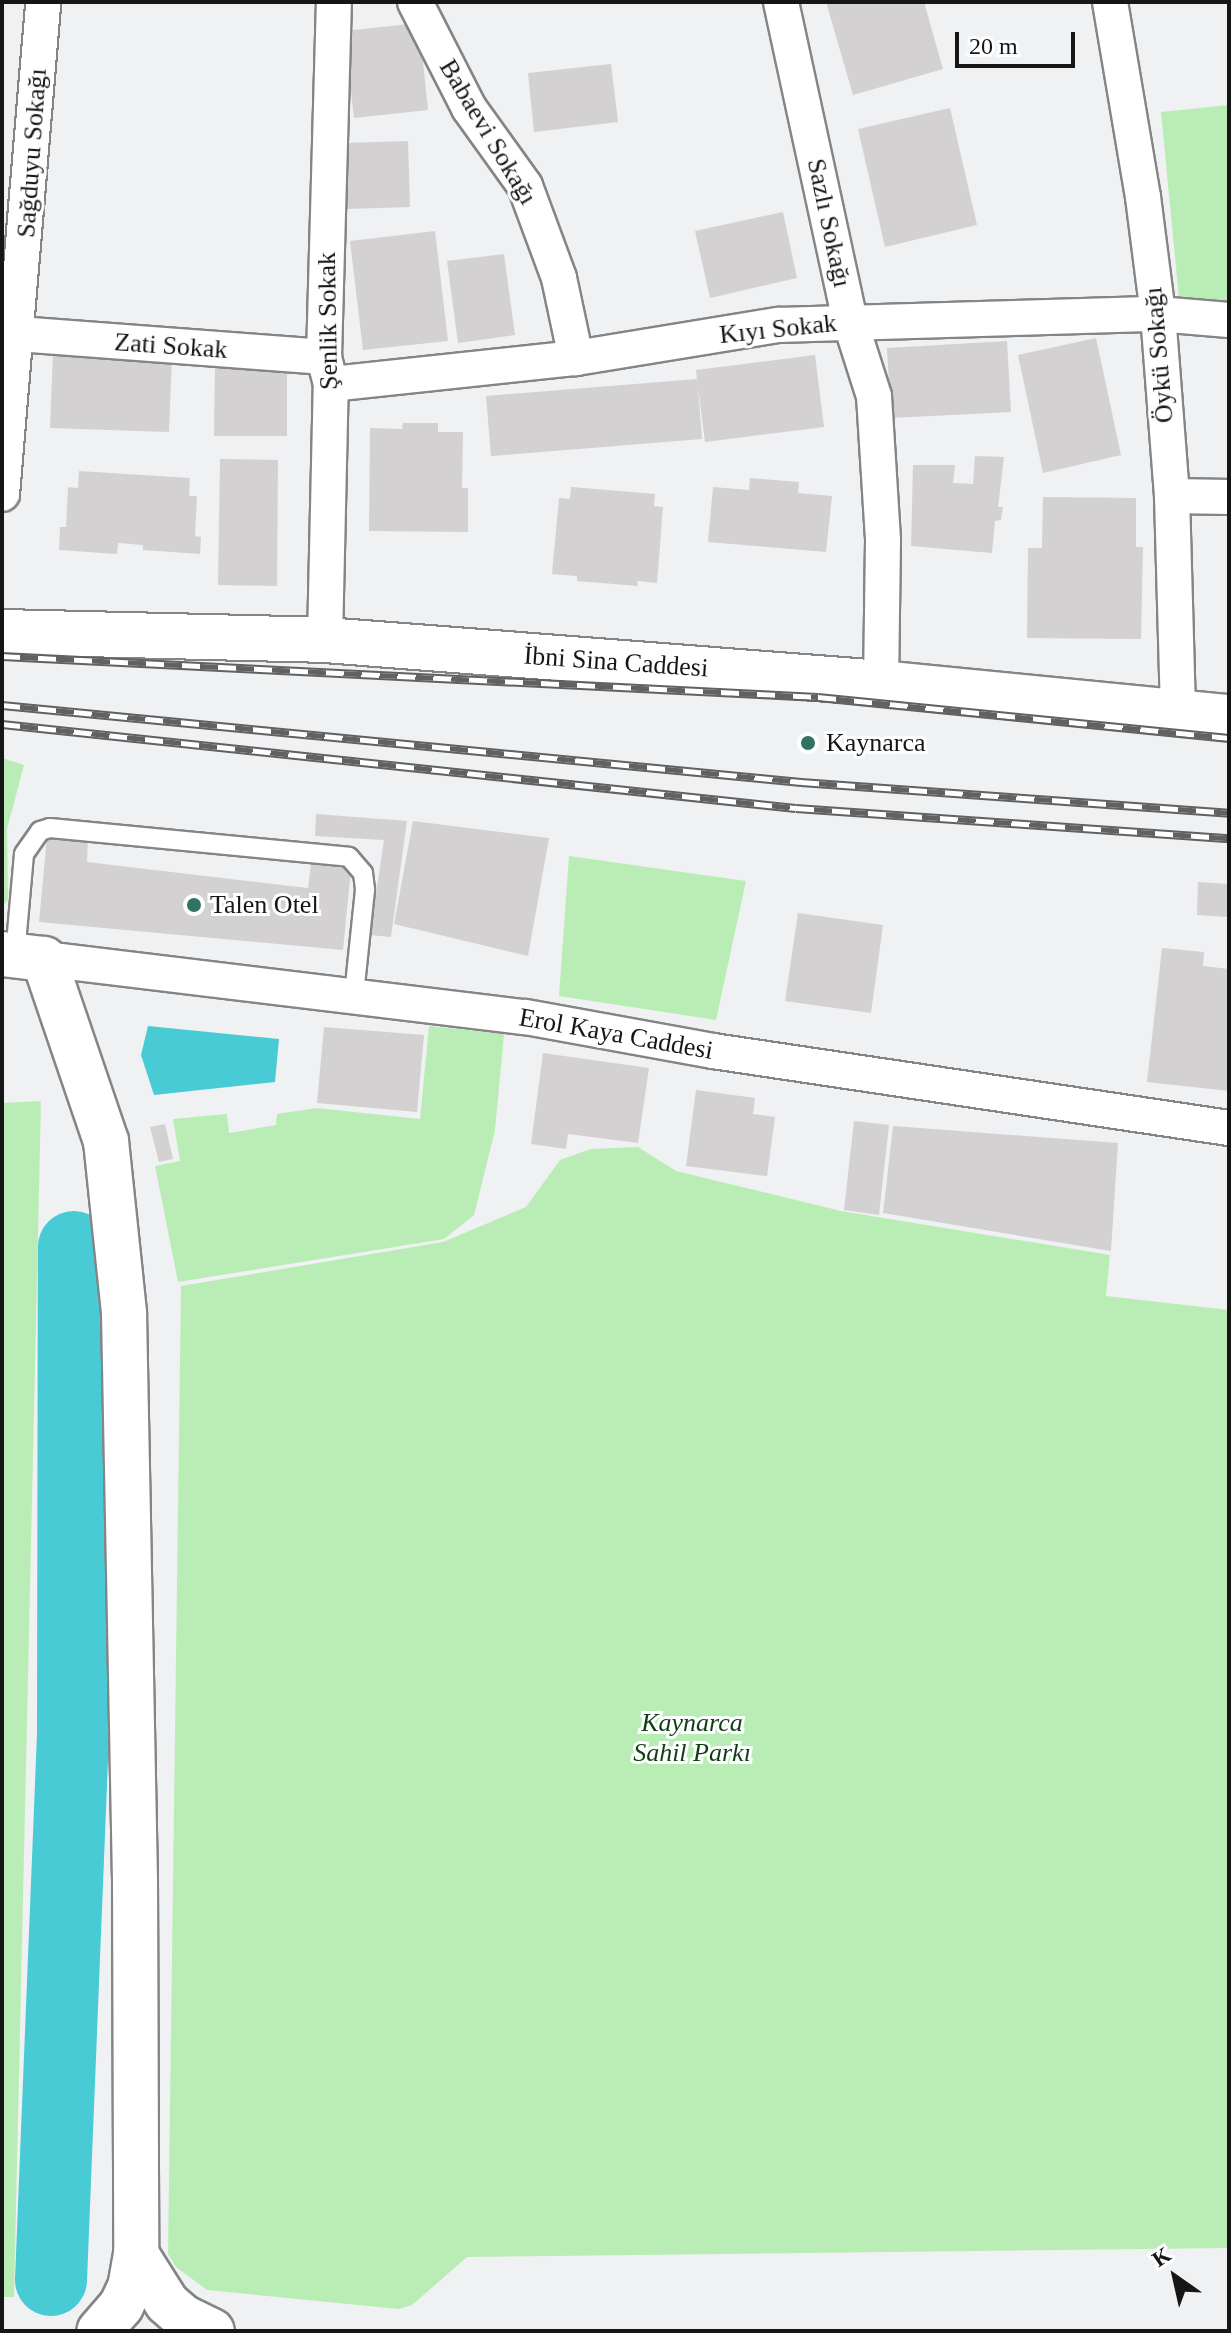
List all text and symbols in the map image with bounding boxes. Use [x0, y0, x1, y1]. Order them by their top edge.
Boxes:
scale bar [959, 16, 1079, 66]
text: 20 m [969, 33, 1018, 59]
street label: Babaevi Sokağı [432, 54, 544, 210]
street label: Sağduyu Sokağı [11, 67, 53, 239]
street label: Sazlı Sokağı [800, 156, 858, 290]
street label: Şenlik Sokak [311, 252, 345, 390]
street label: Öykü Sokağı [1138, 286, 1180, 424]
street label: Kıyı Sokak [718, 307, 838, 351]
street label: Zati Sokak [113, 326, 229, 366]
street label: İbni Sina Caddesi [523, 640, 709, 684]
place label: Kaynarca [826, 727, 926, 759]
marker: Kaynarca [797, 732, 819, 754]
place label: Talen Otel [210, 889, 319, 921]
marker: Talen Otel [185, 896, 203, 914]
street label: Erol Kaya Caddesi [517, 1002, 715, 1066]
park label: Kaynarca Sahil Parkı [633, 1707, 751, 1768]
north arrow [1135, 2237, 1215, 2317]
text: K [1147, 2242, 1175, 2272]

